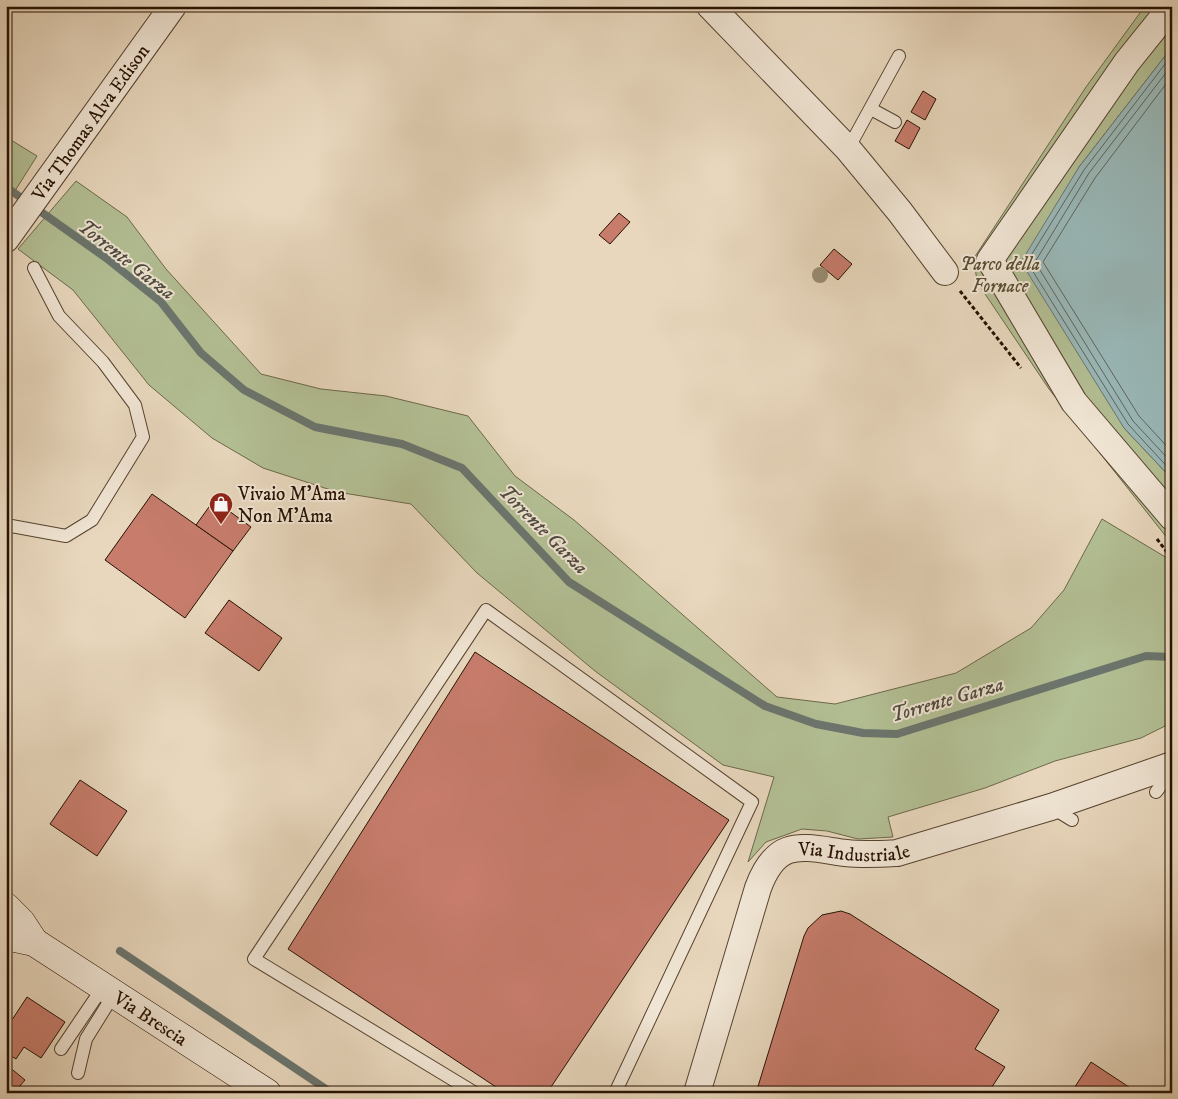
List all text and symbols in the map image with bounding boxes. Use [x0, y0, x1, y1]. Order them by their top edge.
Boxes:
street label: Via Thomas Alva Edison [27, 40, 155, 206]
water label: Torrente Garza [73, 215, 180, 306]
park label: Parco della Fornace [960, 253, 1040, 298]
water label: Torrente Garza [493, 480, 593, 580]
place label: Vivaio M'Ama Non M'Ama [237, 483, 345, 528]
shop icon: Vivaio M'Ama Non M'Ama [208, 491, 234, 525]
water label: Torrente Garza [888, 672, 1007, 728]
street label: Via Industriale [797, 838, 913, 867]
street label: Via Brescia [108, 986, 191, 1051]

